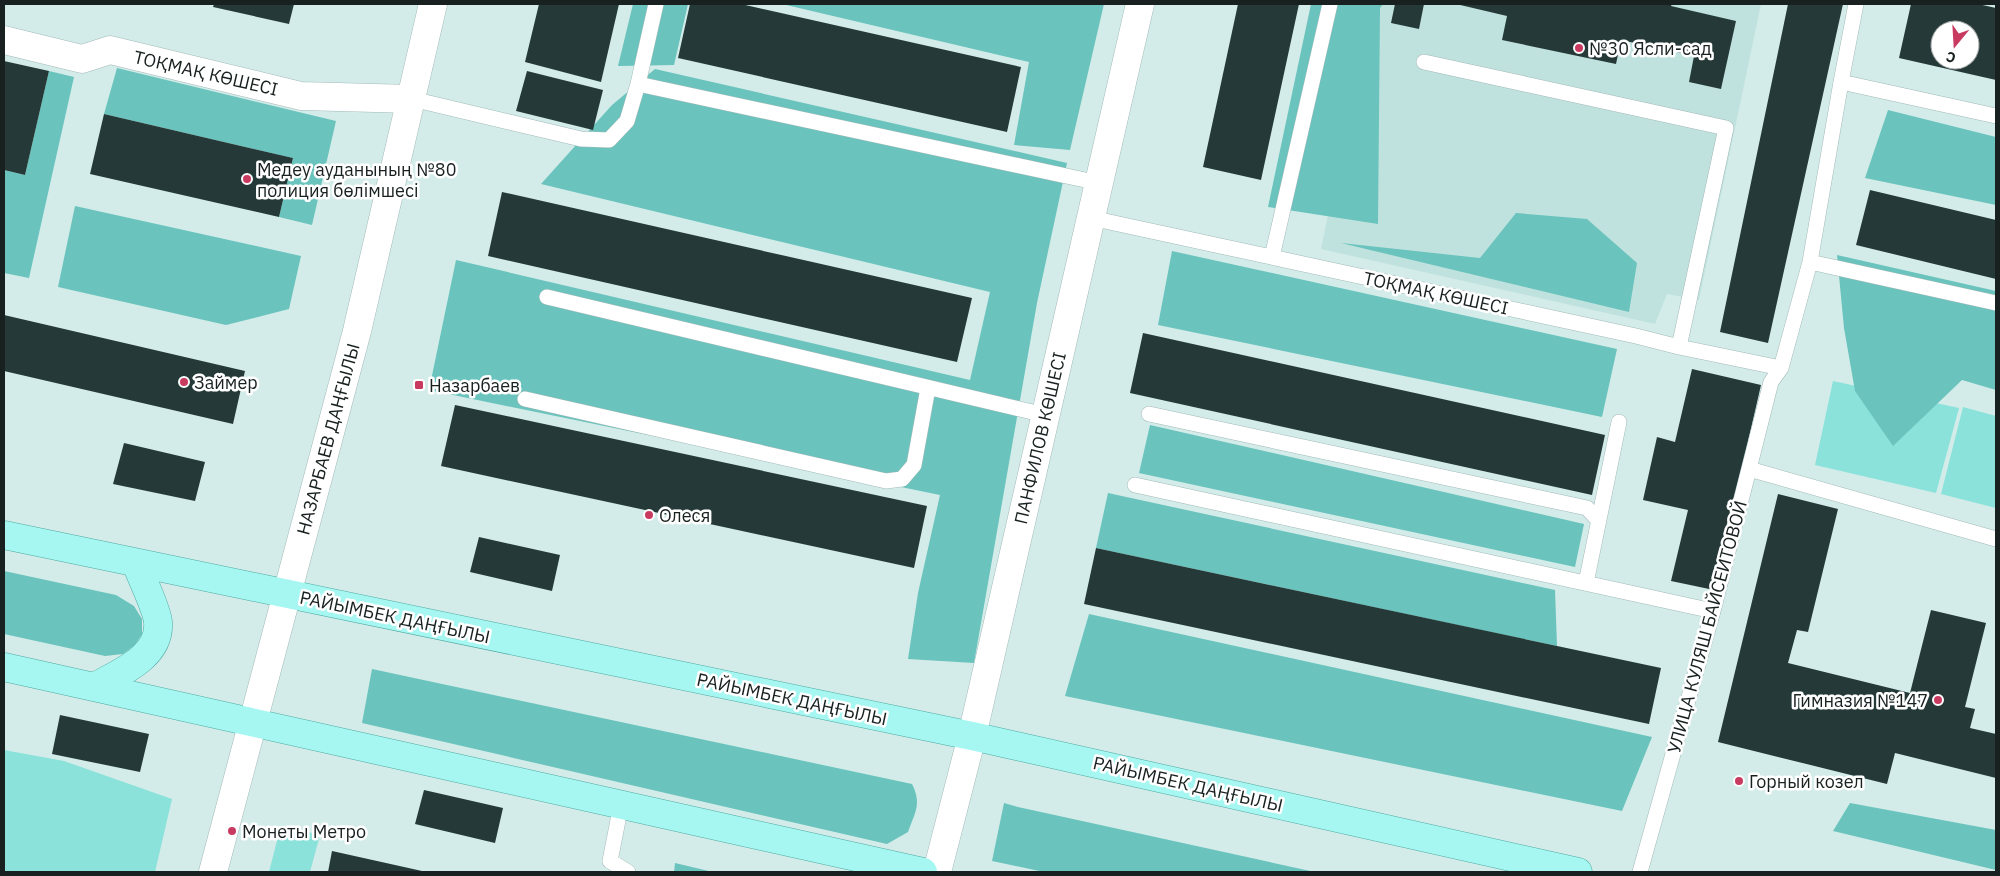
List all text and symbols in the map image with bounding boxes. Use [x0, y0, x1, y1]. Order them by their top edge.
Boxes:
north arrow [1930, 20, 1980, 70]
place label: №30 Ясли-сад [1589, 37, 1712, 60]
marker: №30 Ясли-сад [1573, 42, 1585, 54]
street label: ТОҚМАҚ КӨШЕСІ [132, 45, 280, 101]
text: С [1944, 47, 1958, 67]
place label: Медеу ауданының №80 полиция бөлімшесі [257, 158, 456, 202]
marker: Медеу ауданының №80 полиция бөлімшесі [241, 173, 253, 185]
street label: ТОҚМАҚ КӨШЕСІ [1361, 266, 1511, 320]
street label: НАЗАРБАЕВ ДАҢҒЫЛЫ [291, 341, 365, 537]
street label: ПАНФИЛОВ КӨШЕСІ [1009, 350, 1071, 526]
place label: Займер [194, 371, 258, 394]
place label: Назарбаев [429, 374, 520, 397]
marker: Займер [178, 376, 190, 388]
marker: Назарбаев [413, 379, 425, 391]
street label: УЛИЦА КУЛЯШ БАЙСЕИТОВОЙ [1662, 498, 1752, 756]
place label: Олеся [659, 504, 710, 527]
marker: Олеся [643, 509, 655, 521]
street label: РАЙЫМБЕК ДАҢҒЫЛЫ [298, 586, 492, 648]
street label: РАЙЫМБЕК ДАҢҒЫЛЫ [695, 668, 889, 730]
place label: Гимназия №147 [1792, 689, 1928, 712]
marker: Гимназия №147 [1932, 694, 1944, 706]
street label: РАЙЫМБЕК ДАҢҒЫЛЫ [1091, 751, 1285, 817]
place label: Горный козел [1749, 770, 1864, 793]
marker: Горный козел [1733, 775, 1745, 787]
place label: Монеты Метро [242, 820, 366, 843]
marker: Монеты Метро [226, 825, 238, 837]

